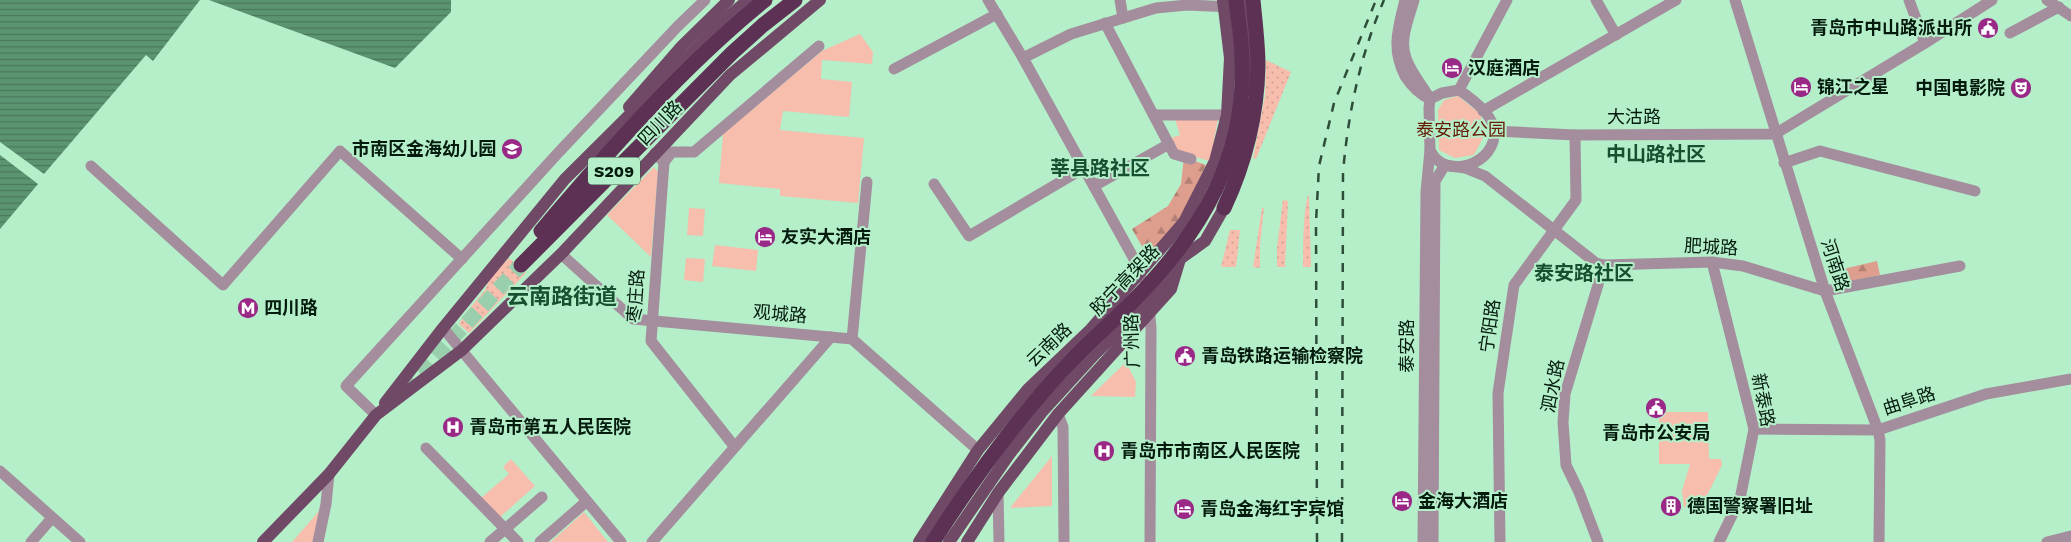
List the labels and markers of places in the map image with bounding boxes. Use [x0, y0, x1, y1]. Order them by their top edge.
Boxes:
public building icon: 青岛市中山路派出所 [1976, 16, 2000, 40]
place label: 青岛市中山路派出所 [1810, 17, 1972, 38]
hotel icon: 汉庭酒店 [1440, 56, 1464, 80]
place label: 汉庭酒店 [1468, 57, 1540, 78]
hotel icon: 锦江之星 [1789, 75, 1813, 99]
place label: 锦江之星 [1817, 76, 1889, 97]
theatre icon: 中国电影院 [2009, 76, 2033, 100]
place label: 中国电影院 [1915, 77, 2005, 98]
school or university icon: 市南区金海幼儿园 [500, 137, 524, 161]
place label: 市南区金海幼儿园 [352, 138, 496, 159]
hotel icon: 友实大酒店 [753, 225, 777, 249]
place label: 友实大酒店 [781, 226, 871, 247]
metro station icon: 四川路 [236, 296, 260, 320]
place label: 四川路 [264, 297, 318, 318]
public building icon: 青岛铁路运输检察院 [1173, 344, 1197, 368]
place label: 青岛铁路运输检察院 [1201, 345, 1363, 366]
public building icon: 青岛市公安局 [1644, 396, 1668, 420]
hospital icon: 青岛市第五人民医院 [441, 415, 465, 439]
place label: 青岛市第五人民医院 [469, 416, 631, 437]
place label: 青岛市公安局 [1602, 422, 1710, 443]
hospital icon: 青岛市市南区人民医院 [1092, 439, 1116, 463]
place label: 青岛市市南区人民医院 [1120, 440, 1300, 461]
hotel icon: 金海大酒店 [1390, 489, 1414, 513]
place label: 金海大酒店 [1418, 490, 1508, 511]
building icon: 德国警察署旧址 [1659, 494, 1683, 518]
place label: 德国警察署旧址 [1687, 495, 1813, 516]
hotel icon: 青岛金海红宇宾馆 [1172, 497, 1196, 521]
place label: 青岛金海红宇宾馆 [1200, 498, 1344, 519]

